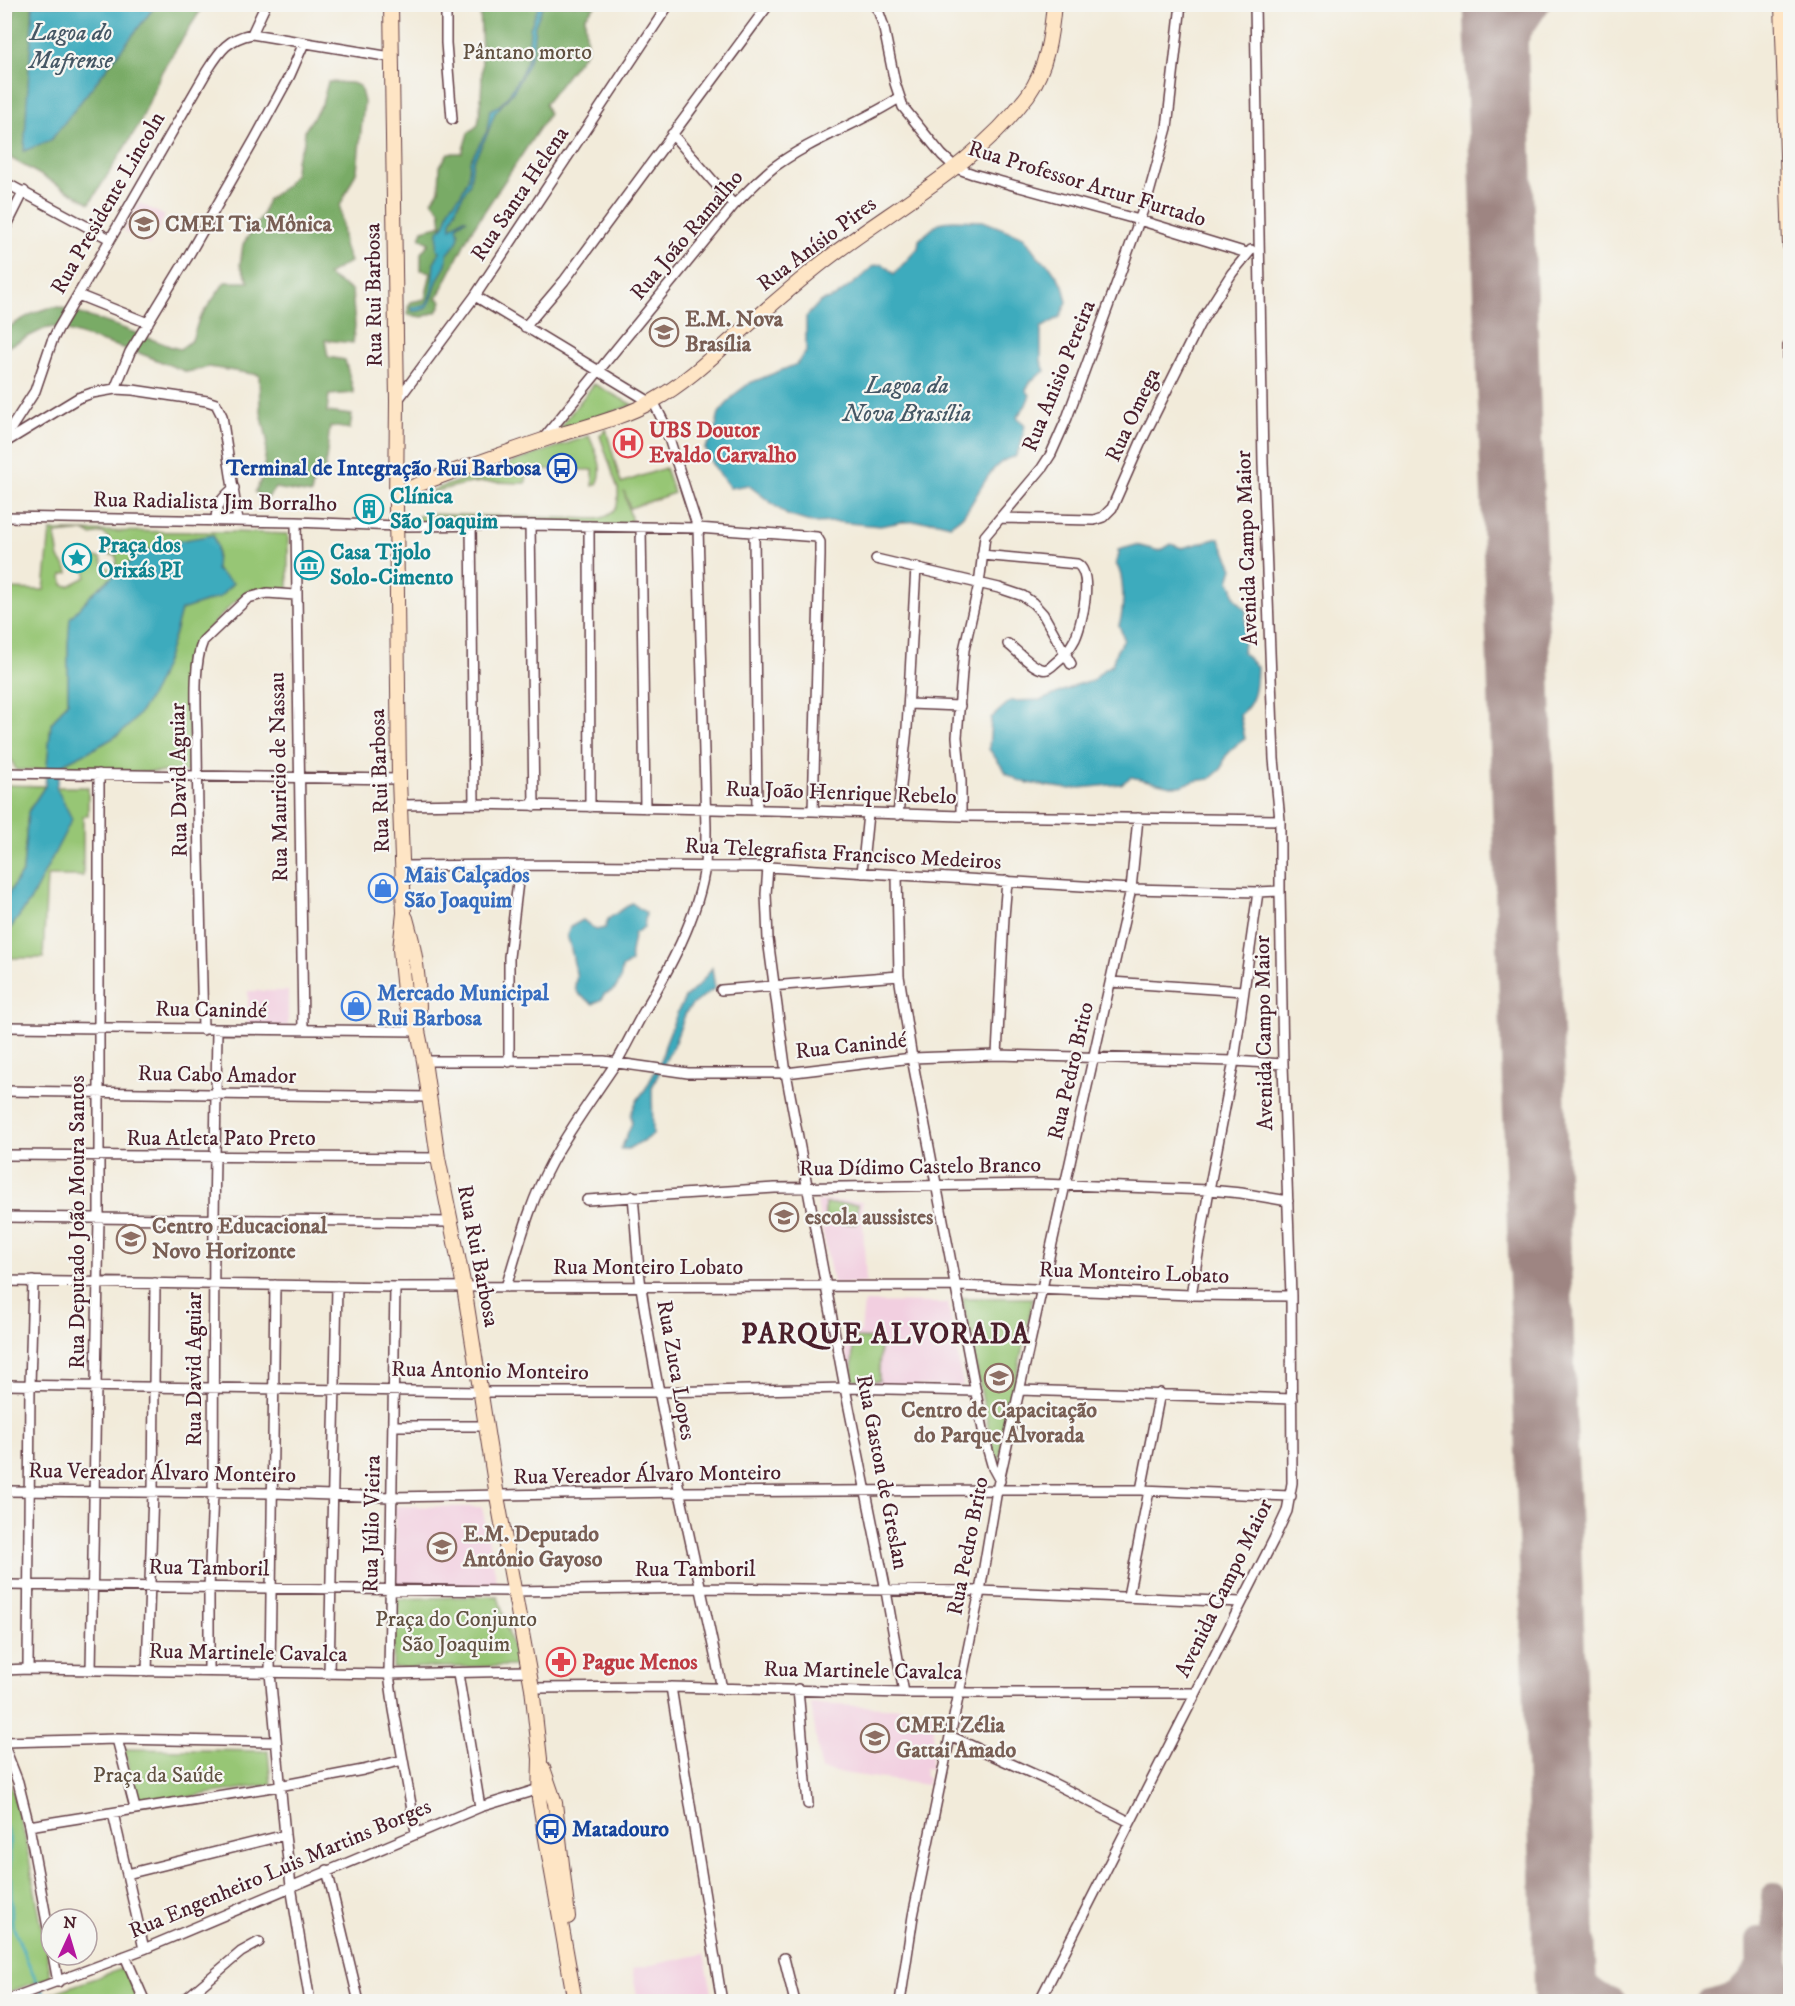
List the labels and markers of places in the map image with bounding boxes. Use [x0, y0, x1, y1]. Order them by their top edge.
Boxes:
school or university icon: CMEI Tia Mônica [128, 208, 160, 240]
place label: CMEI Tia Mônica [165, 211, 333, 238]
place label: E.M. Nova Brasília [685, 306, 784, 358]
school or university icon: E.M. Nova Brasília [648, 316, 680, 348]
place label: UBS Doutor Evaldo Carvalho [649, 417, 797, 469]
hospital icon: UBS Doutor Evaldo Carvalho [612, 427, 644, 459]
bus stop icon: Terminal de Integração Rui Barbosa [546, 452, 578, 484]
place label: Terminal de Integração Rui Barbosa [225, 455, 542, 482]
place label: Clínica São Joaquim [390, 483, 499, 535]
building icon: Clínica São Joaquim [353, 493, 385, 525]
place label: Praça dos Orixás PI [98, 532, 182, 584]
place label: Casa Tijolo Solo-Cimento [330, 539, 454, 591]
place icon: Praça dos Orixás PI [61, 542, 93, 574]
museum icon: Casa Tijolo Solo-Cimento [293, 549, 325, 581]
place label: Mais Calçados São Joaquim [404, 862, 530, 914]
shop icon: Mais Calçados São Joaquim [367, 872, 399, 904]
place label: Mercado Municipal Rui Barbosa [377, 980, 549, 1032]
shop icon: Mercado Municipal Rui Barbosa [340, 990, 372, 1022]
school or university icon: escola aussistes [768, 1201, 800, 1233]
place label: escola aussistes [805, 1204, 934, 1231]
place label: Centro Educacional Novo Horizonte [152, 1213, 327, 1265]
school or university icon: Centro Educacional Novo Horizonte [115, 1223, 147, 1255]
school or university icon: Centro de Capacitação do Parque Alvorada [983, 1362, 1015, 1394]
place label: Centro de Capacitação do Parque Alvorada [901, 1397, 1097, 1449]
place label: E.M. Deputado Antônio Gayoso [462, 1521, 603, 1573]
school or university icon: E.M. Deputado Antônio Gayoso [426, 1531, 458, 1563]
pharmacy icon: Pague Menos [545, 1646, 577, 1678]
place label: Pague Menos [582, 1649, 698, 1676]
place label: CMEI Zélia Gattai Amado [896, 1712, 1016, 1764]
school or university icon: CMEI Zélia Gattai Amado [859, 1722, 891, 1754]
bus stop icon: Matadouro [535, 1813, 567, 1845]
place label: Matadouro [572, 1816, 669, 1843]

